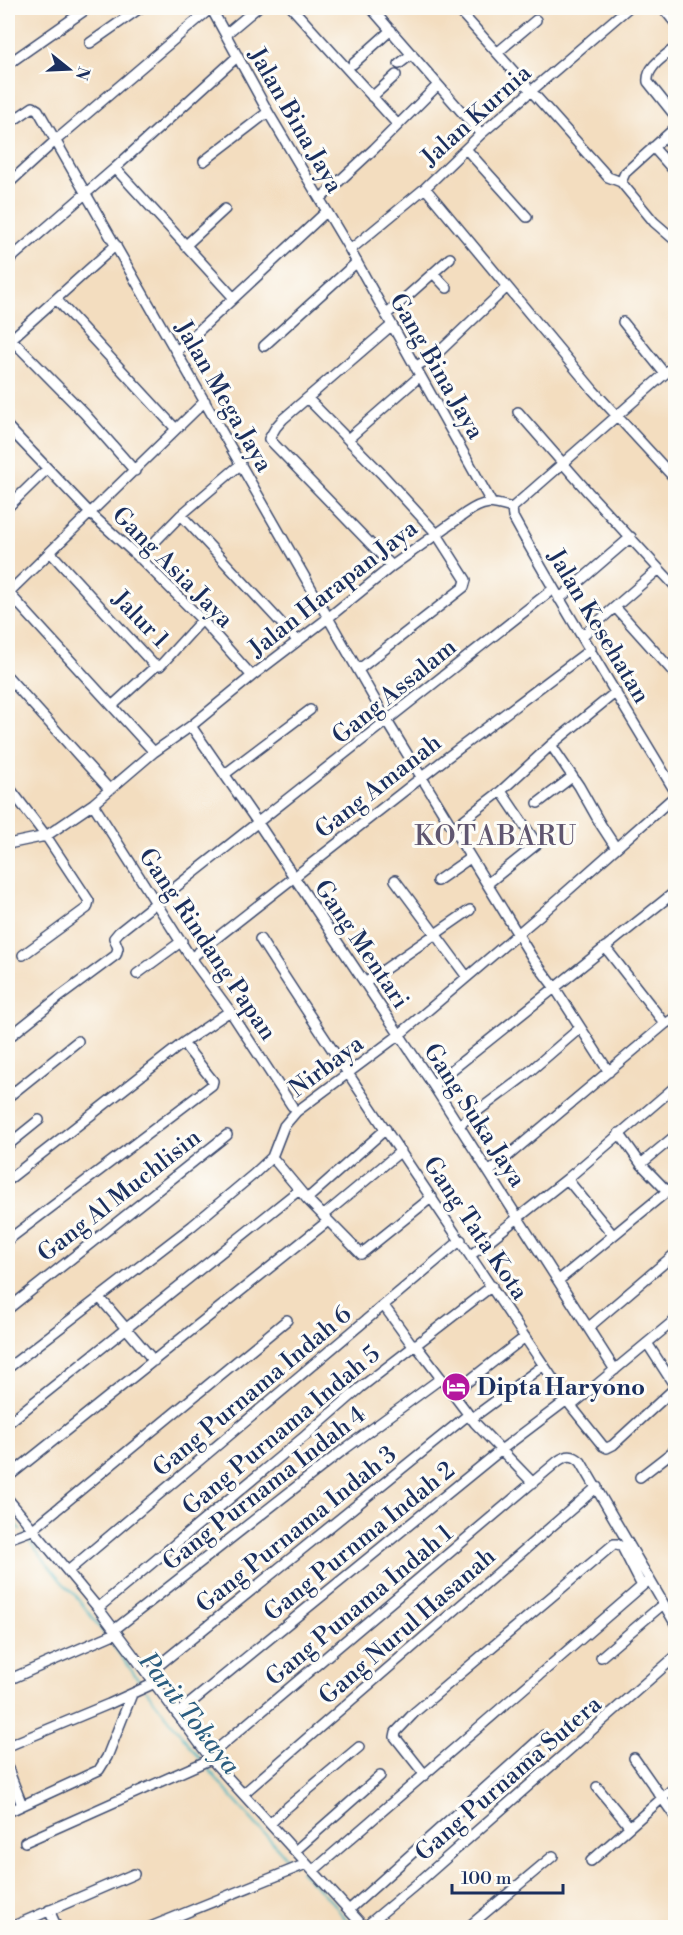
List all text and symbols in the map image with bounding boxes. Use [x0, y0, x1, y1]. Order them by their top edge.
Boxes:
north arrow [39, 39, 99, 99]
street label: Jalan Bina Jaya [241, 42, 349, 199]
street label: Jalan Kurnia [415, 58, 538, 174]
text: N [71, 64, 94, 83]
street label: Gang Bina Jaya [382, 288, 490, 446]
street label: Jalan Mega Jaya [167, 315, 279, 478]
street label: Gang Asia Jaya [105, 501, 240, 635]
street label: Jalan Harapan Jaya [243, 513, 425, 665]
street label: Jalan Kesehatan [540, 543, 656, 709]
street label: Jalur 1 [105, 584, 175, 655]
street label: Gang Assalam [326, 632, 463, 751]
street label: Gang Amanah [310, 728, 448, 845]
district label: KOTABARU [414, 820, 578, 854]
street label: Gang Rindang Papan [132, 843, 283, 1046]
street label: Gang Mentari [307, 874, 415, 1015]
street label: Nirbaya [284, 1029, 370, 1104]
street label: Gang Suka Jaya [417, 1038, 532, 1194]
street label: Gang Al Muchlisin [32, 1123, 207, 1269]
street label: Gang Tata Kota [416, 1151, 535, 1307]
street label: Gang Purnama Indah 6 [147, 1300, 358, 1484]
street label: Gang Purnama Indah 5 [177, 1339, 387, 1522]
hotel icon: Dipta Haryono [440, 1371, 472, 1403]
place label: Dipta Haryono [477, 1373, 645, 1403]
street label: Gang Purnama Indah 4 [157, 1400, 372, 1578]
street label: Gang Purnama Indah 3 [191, 1440, 403, 1620]
street label: Gang Purnma Indah 2 [258, 1456, 461, 1628]
street label: Gang Punama Indah 1 [260, 1518, 460, 1693]
street label: Gang Nurul Hasanah [313, 1542, 502, 1712]
water label: Parit Tokaya [131, 1645, 247, 1782]
street label: Gang Purnama Sutera [409, 1689, 609, 1868]
scale bar [452, 1857, 563, 1895]
text: 100 m [461, 1867, 512, 1890]

